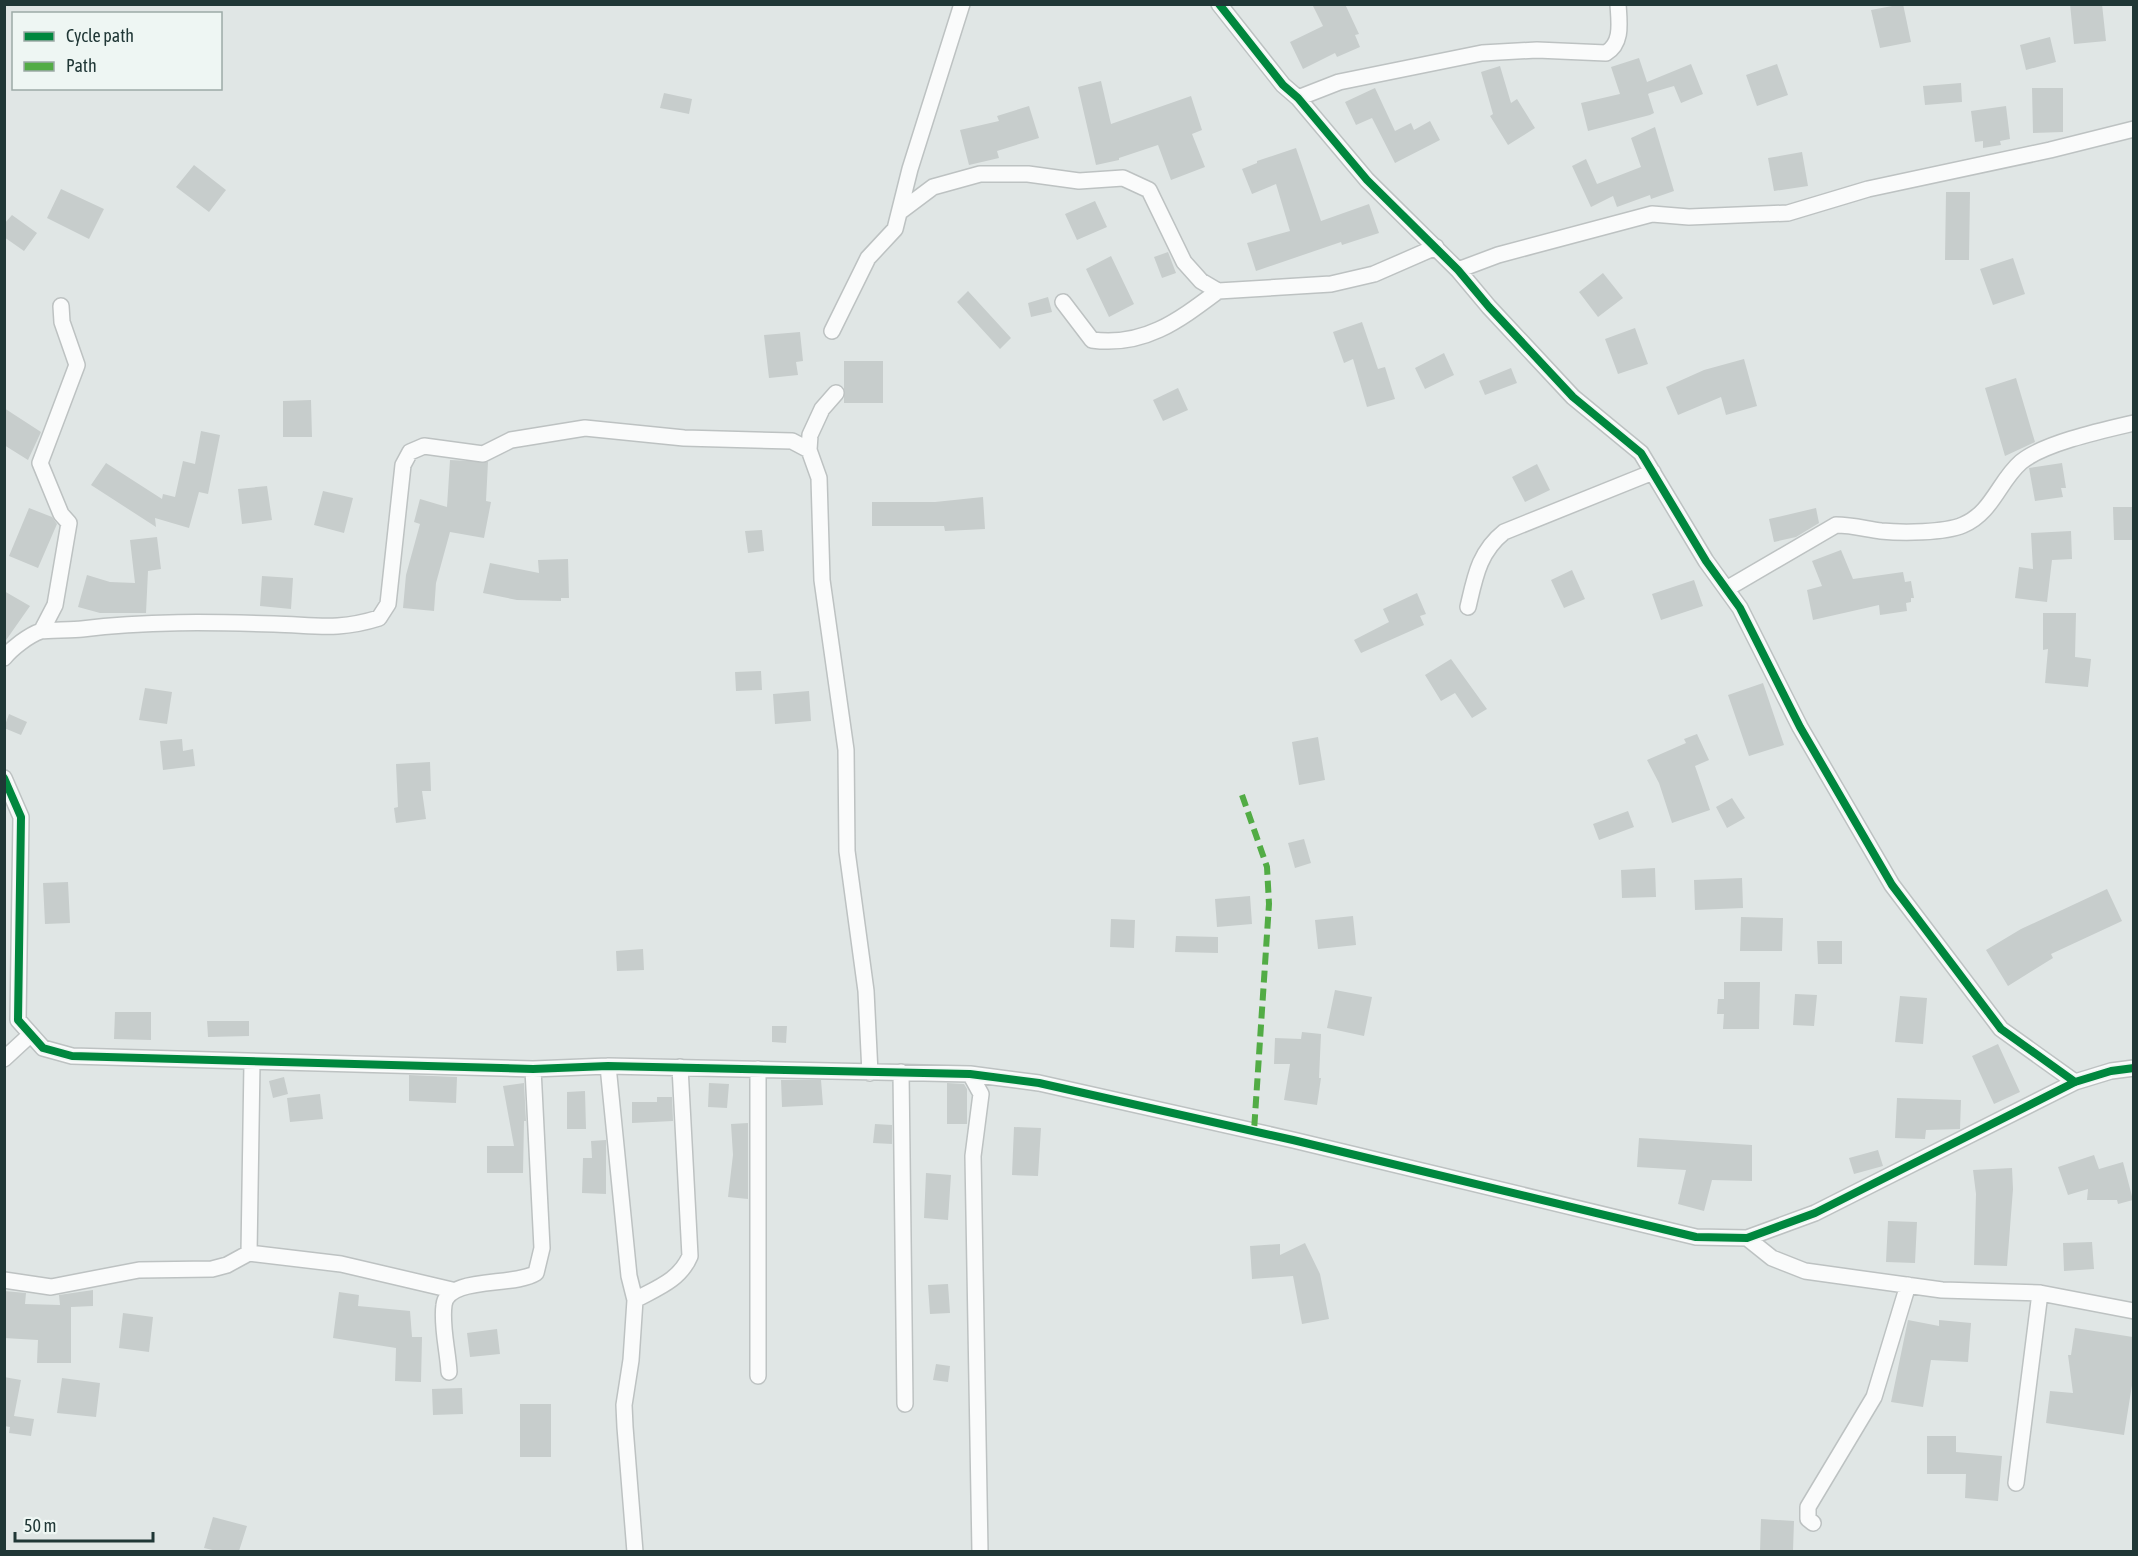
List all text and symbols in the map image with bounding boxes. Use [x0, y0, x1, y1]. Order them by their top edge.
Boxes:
legend [12, 12, 222, 90]
text: Cycle path [66, 25, 134, 46]
text: Path [66, 55, 97, 76]
scale bar [15, 1505, 153, 1543]
text: 50 m [24, 1515, 56, 1536]

